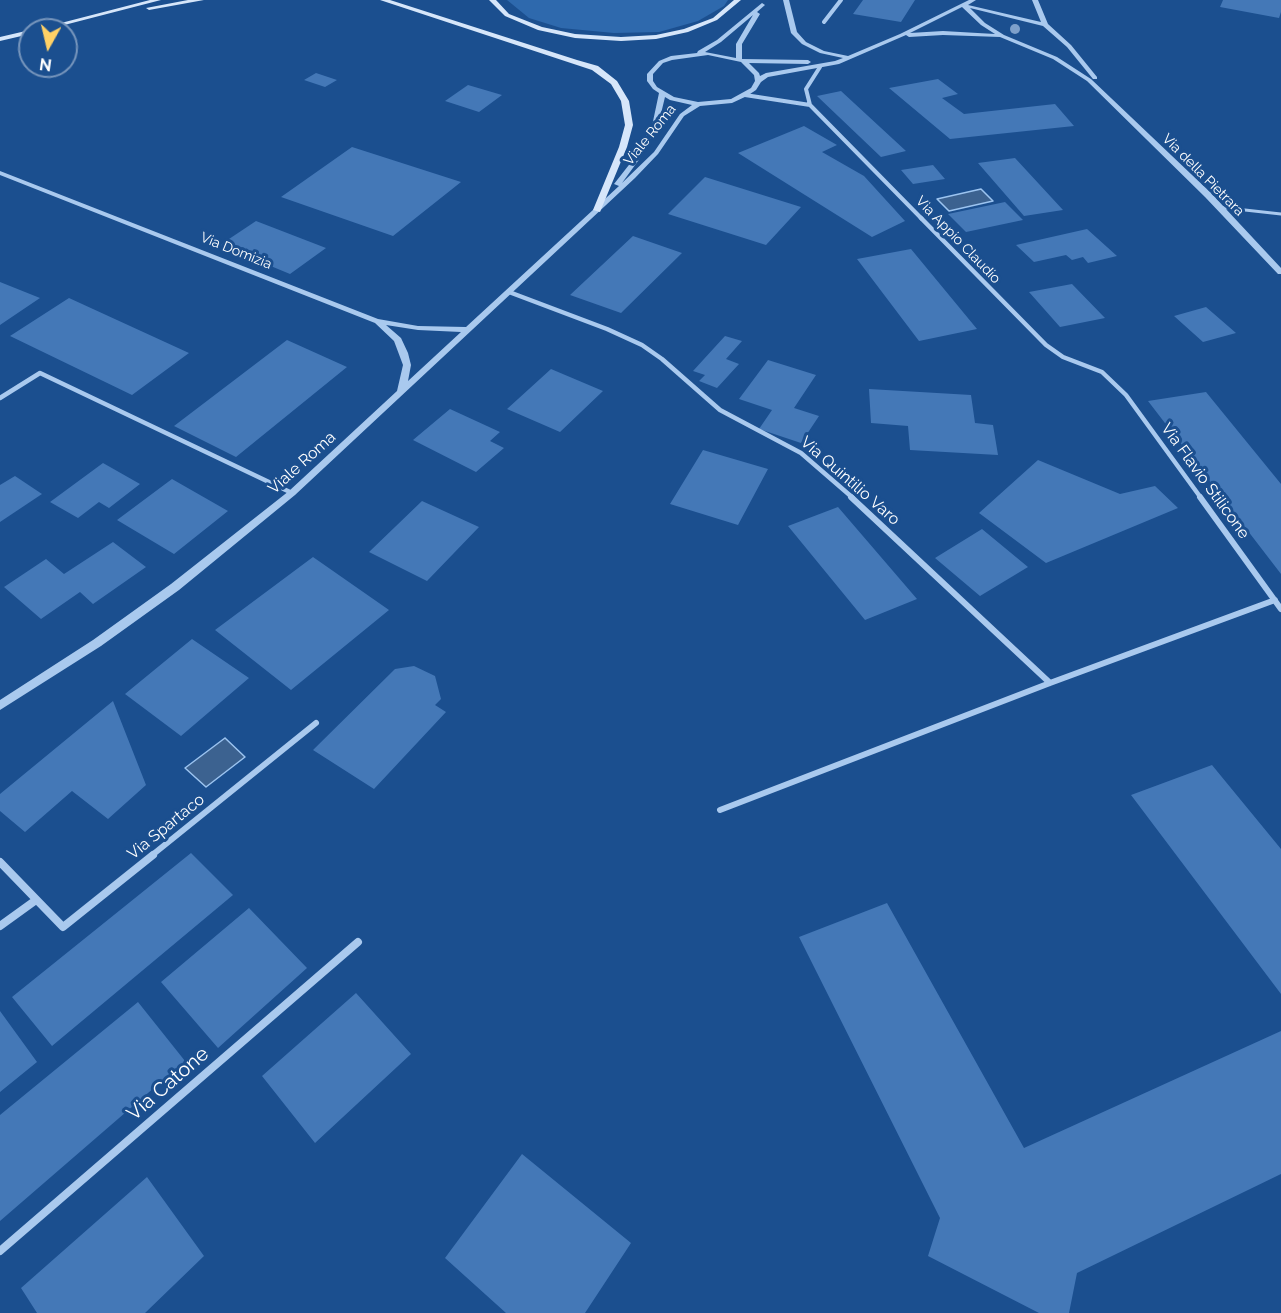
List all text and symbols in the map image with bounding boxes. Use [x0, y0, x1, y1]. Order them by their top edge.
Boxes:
north arrow [18, 18, 78, 78]
text: N [38, 54, 53, 75]
street label: Viale Roma [620, 101, 680, 169]
street label: Via della Pietrara [1158, 130, 1248, 220]
street label: Via Appio Claudio [912, 193, 1004, 287]
street label: Via Domizia [198, 229, 274, 273]
street label: Via Flavio Stilicone [1157, 419, 1253, 543]
street label: Viale Roma [264, 428, 340, 498]
street label: Via Quintilio Varo [796, 433, 904, 529]
street label: Via Spartaco [124, 790, 208, 864]
street label: Via Catone [122, 1042, 214, 1126]

